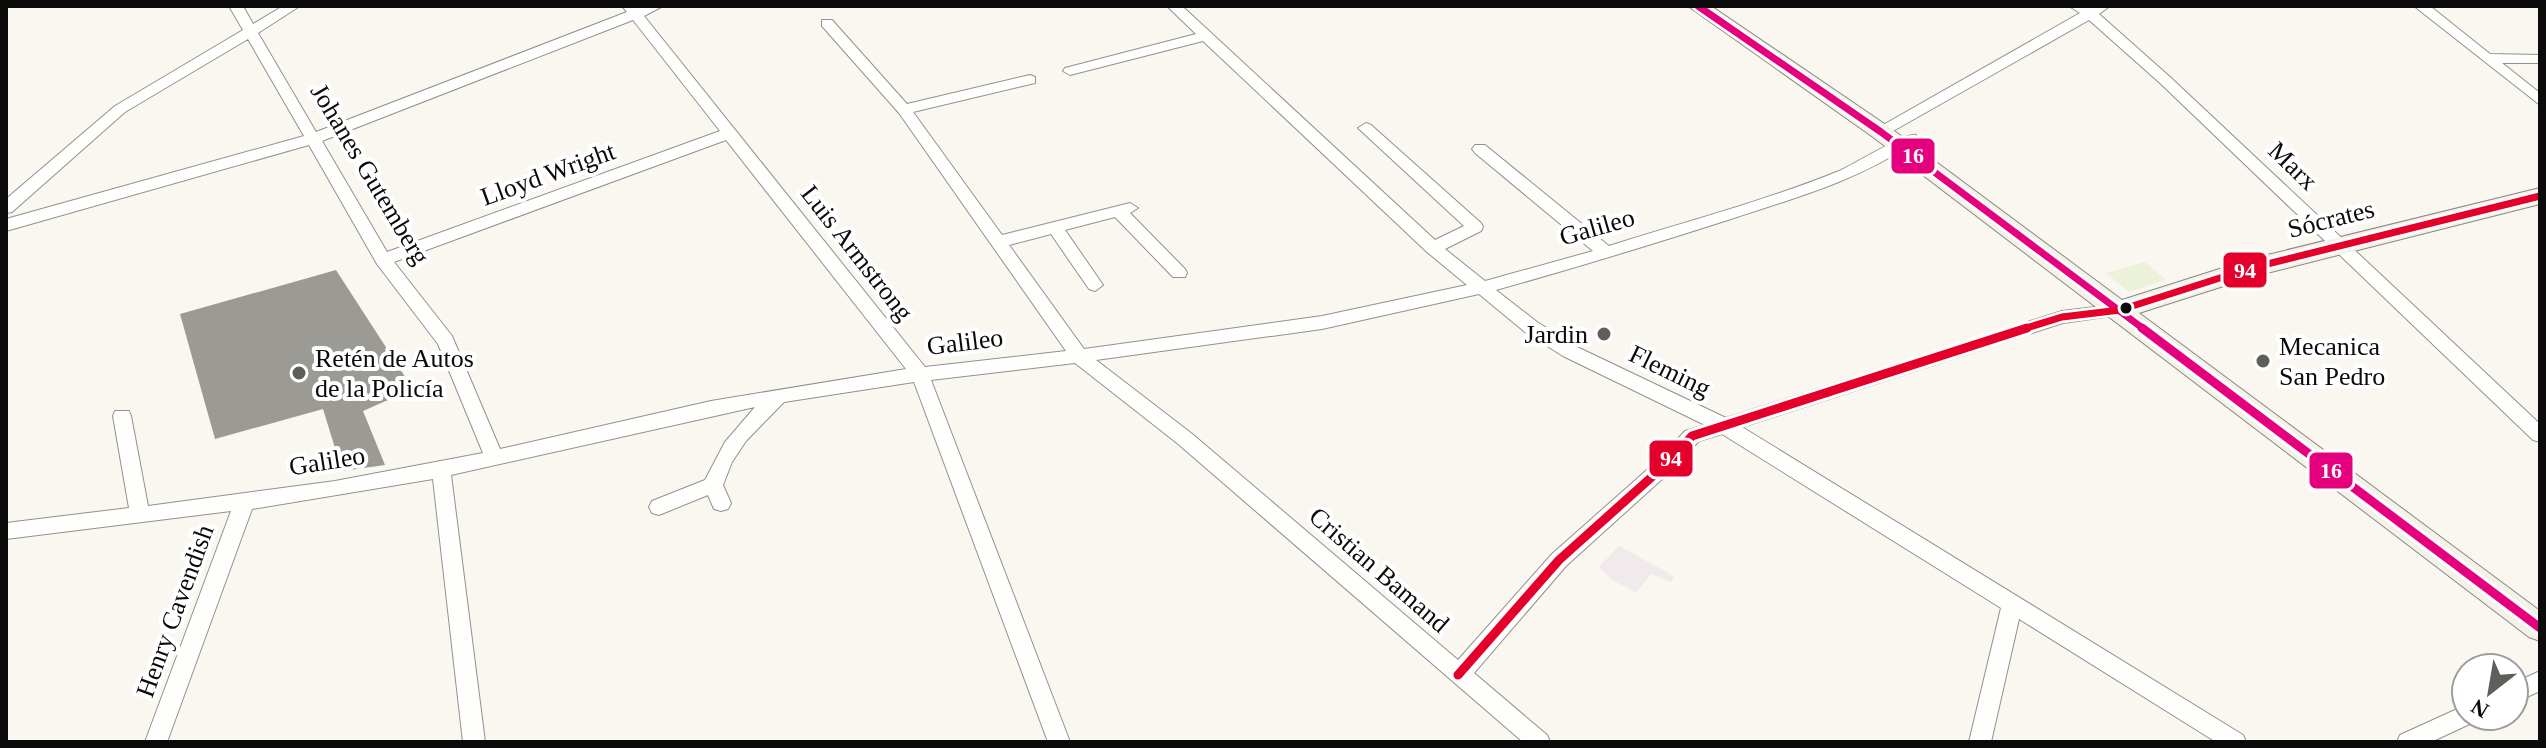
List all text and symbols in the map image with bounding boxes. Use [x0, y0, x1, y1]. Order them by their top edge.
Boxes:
street label: Johanes Gutemberg [305, 79, 435, 269]
street label: Lloyd Wright [477, 136, 620, 212]
street label: Marx [2263, 136, 2323, 196]
line badge: 16 [1890, 137, 1936, 175]
text: 16 [1902, 143, 1924, 168]
street label: Luis Armstrong [795, 179, 919, 327]
street label: Sócrates [2285, 194, 2377, 244]
street label: Galileo [1556, 203, 1638, 251]
line badge: 94 [2222, 251, 2268, 289]
text: 94 [2234, 258, 2256, 283]
unlabelled marker [2118, 300, 2134, 316]
place label: Jardin [1524, 320, 1588, 349]
street label: Galileo [925, 323, 1005, 361]
marker: Jardin [1595, 325, 1613, 343]
place label: Mecanica San Pedro [2279, 332, 2385, 391]
street label: Fleming [1625, 339, 1715, 403]
place label: Retén de Autos de la Policía [315, 344, 474, 403]
marker: Mecanica San Pedro [2254, 352, 2272, 370]
marker: Retén de Autos de la Policía [290, 364, 308, 382]
line badge: 94 [1648, 439, 1694, 478]
street label: Galileo [287, 441, 367, 481]
text: 94 [1660, 446, 1682, 471]
line badge: 16 [2308, 451, 2354, 490]
text: 16 [2320, 458, 2342, 483]
street label: Cristian Bamand [1303, 501, 1455, 639]
street label: Henry Cavendish [130, 521, 220, 701]
north arrow [2450, 652, 2530, 732]
text: N [2467, 694, 2493, 724]

